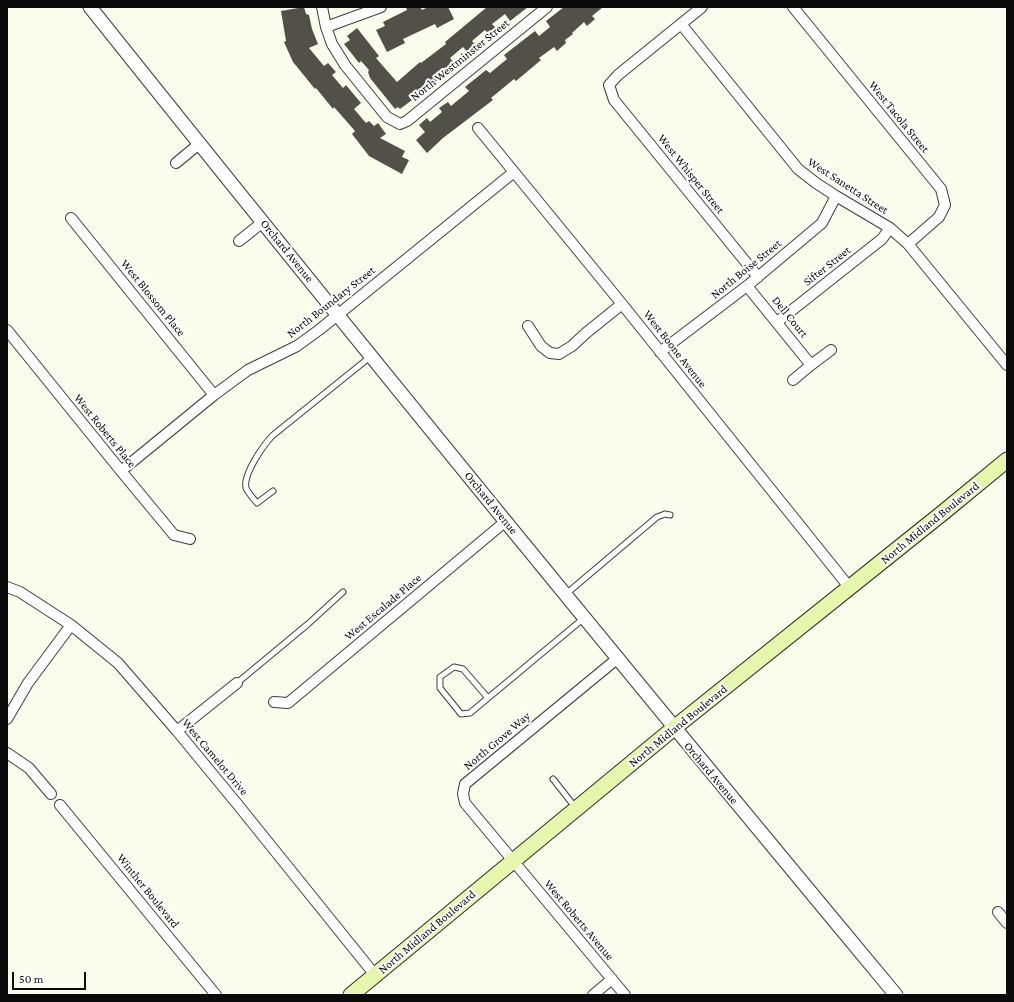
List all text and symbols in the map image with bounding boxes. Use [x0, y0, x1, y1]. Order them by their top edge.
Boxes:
street label: North Westminster Street [408, 16, 512, 104]
street label: West Tacola Street [866, 78, 932, 156]
street label: West Whisper Street [654, 131, 728, 217]
street label: West Sanetta Street [805, 155, 891, 217]
street label: Orchard Avenue [257, 217, 317, 285]
street label: North Boise Street [708, 236, 784, 302]
street label: Sifter Street [800, 243, 854, 289]
street label: West Blossom Place [118, 257, 188, 339]
street label: North Boundary Street [284, 263, 378, 341]
street label: Dell Court [769, 293, 811, 341]
street label: West Boone Avenue [640, 307, 710, 391]
street label: West Roberts Place [71, 391, 139, 471]
street label: Orchard Avenue [461, 469, 521, 537]
street label: North Midland Boulevard [878, 479, 982, 567]
street label: West Escalade Place [342, 571, 424, 643]
street label: North Midland Boulevard [626, 682, 730, 770]
street label: North Grove Way [461, 709, 533, 773]
street label: West Camelot Drive [179, 716, 251, 798]
street label: Orchard Avenue [681, 739, 741, 807]
street label: Winther Boulevard [114, 851, 182, 931]
street label: West Roberts Avenue [541, 877, 617, 963]
street label: North Midland Boulevard [375, 887, 479, 977]
scale bar [14, 964, 88, 990]
text: 50 m [19, 972, 43, 986]

